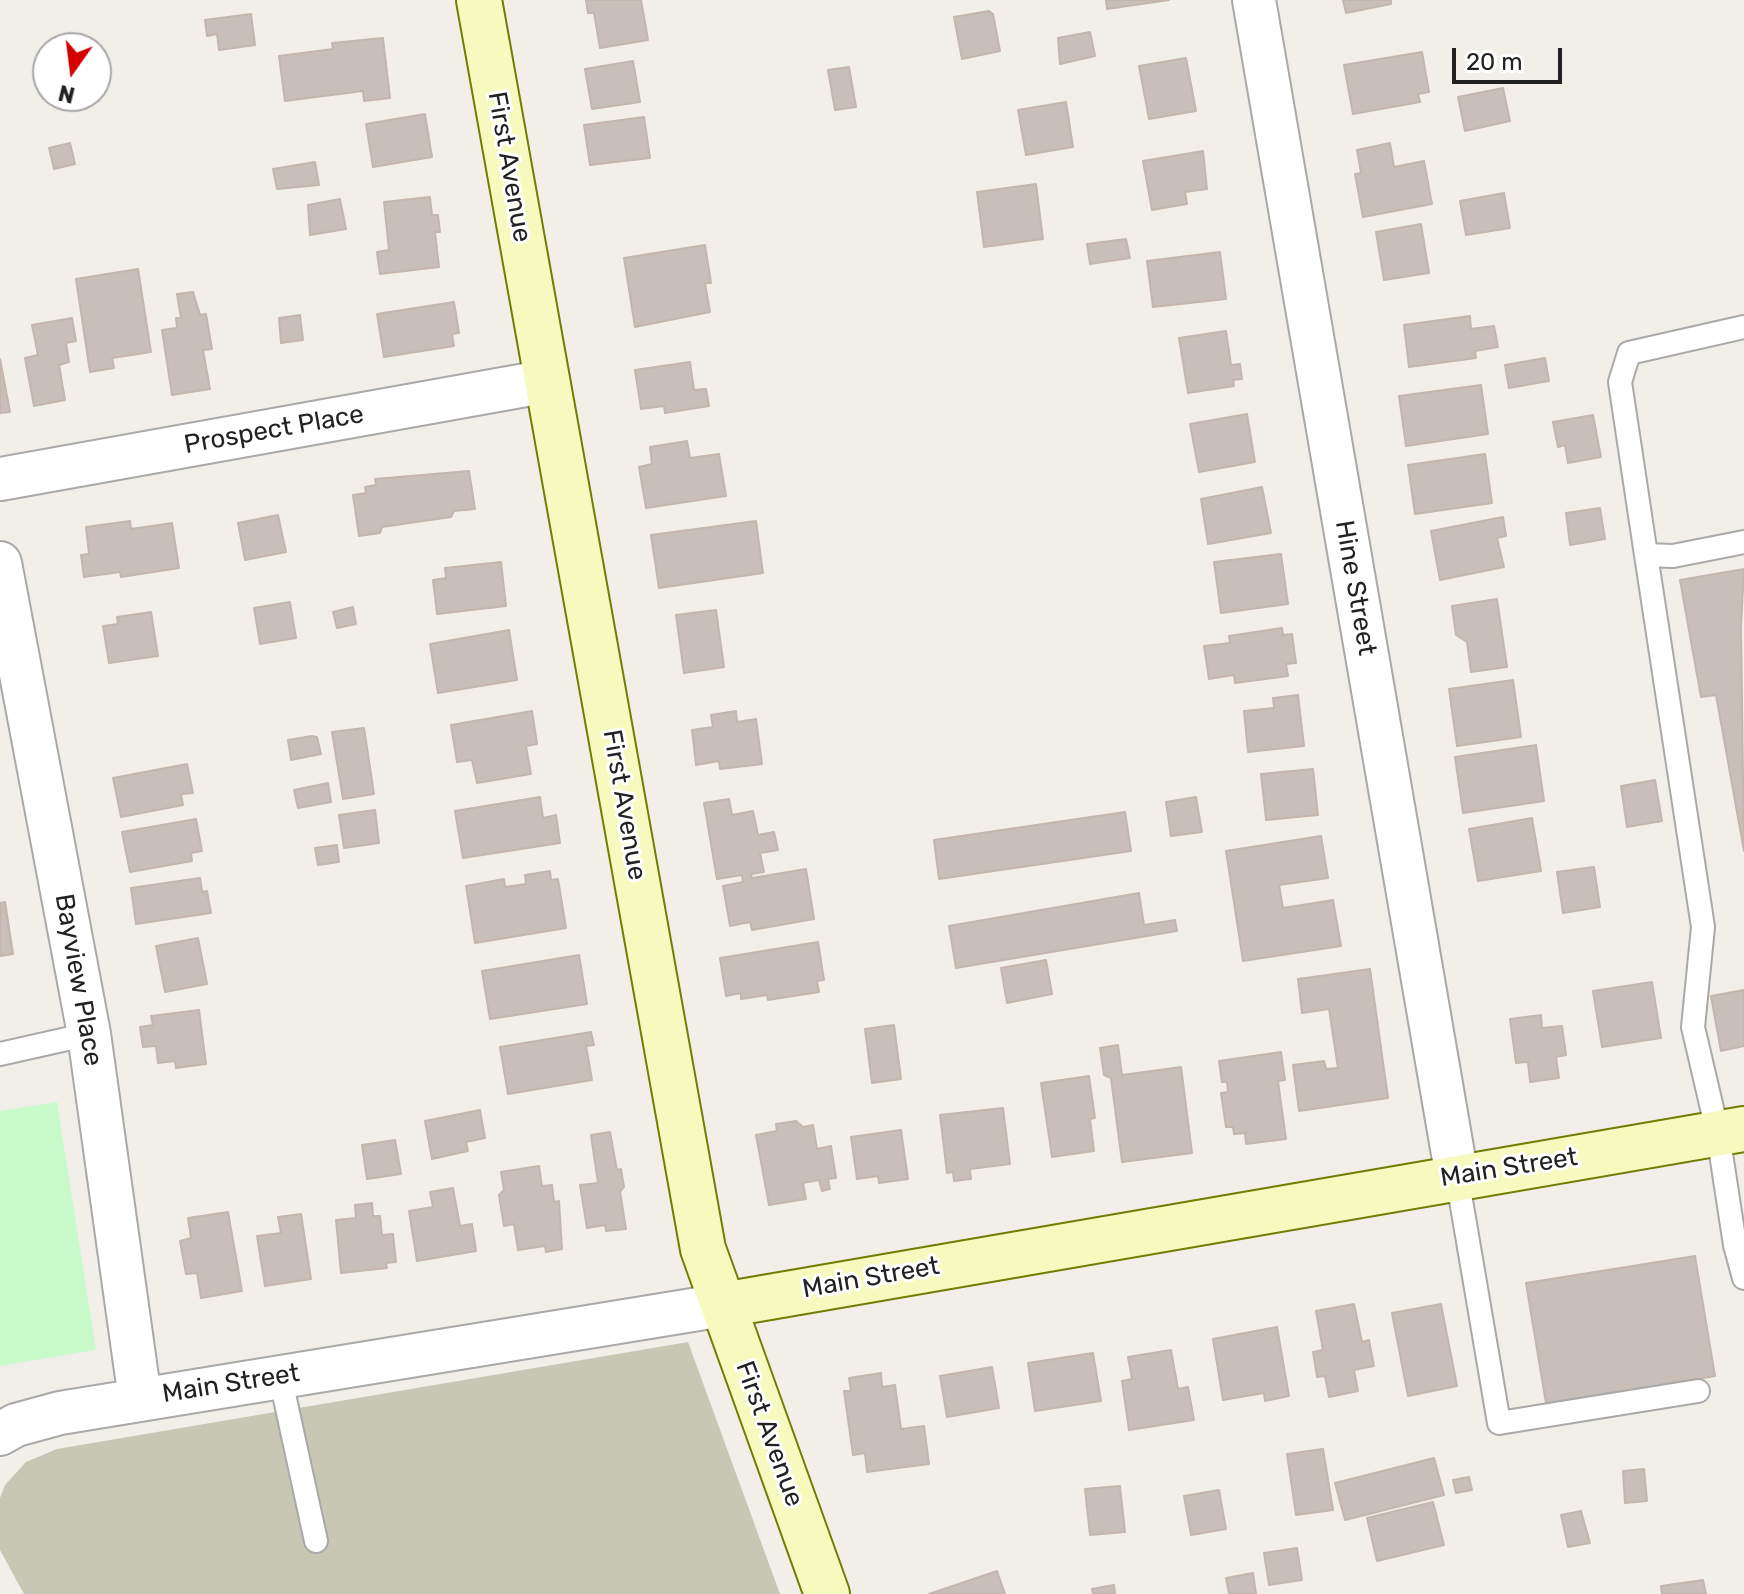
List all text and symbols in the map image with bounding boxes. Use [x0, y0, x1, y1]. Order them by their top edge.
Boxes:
north arrow [32, 32, 112, 112]
scale bar [1456, 32, 1566, 82]
text: 20 m [1466, 48, 1523, 76]
text: N [56, 79, 78, 109]
street label: First Avenue [480, 89, 538, 245]
street label: Prospect Place [182, 399, 366, 461]
street label: Hine Street [1328, 518, 1382, 658]
street label: First Avenue [595, 727, 653, 883]
street label: Bayview Place [48, 892, 108, 1068]
street label: Main Street [1438, 1142, 1580, 1194]
street label: Main Street [800, 1251, 942, 1305]
street label: First Avenue [728, 1357, 810, 1511]
street label: Main Street [160, 1358, 302, 1410]

